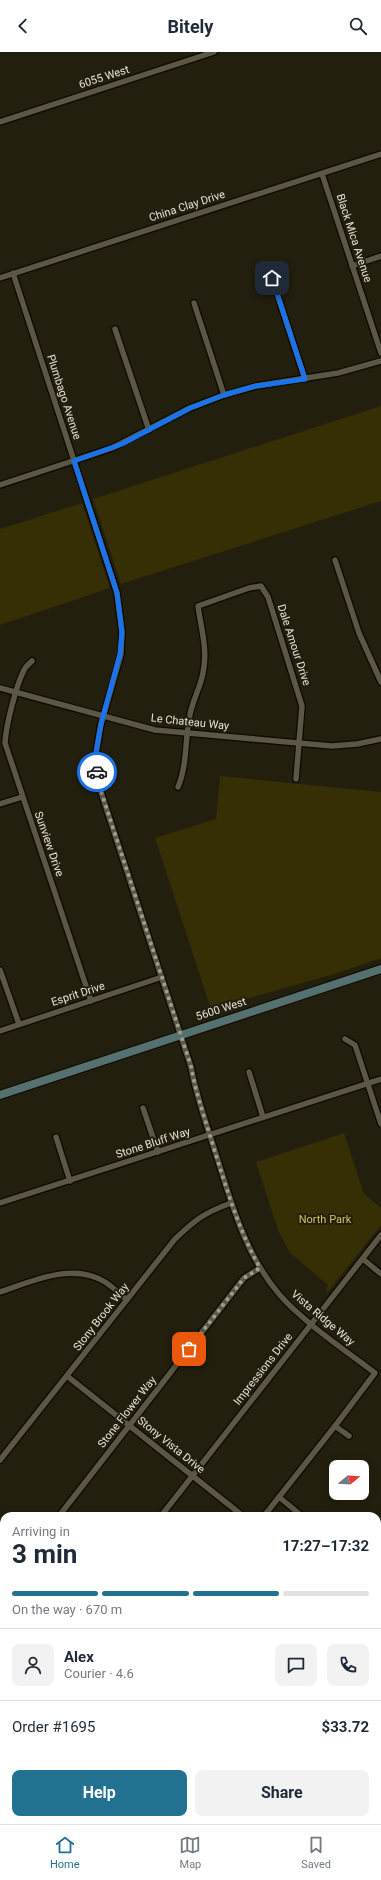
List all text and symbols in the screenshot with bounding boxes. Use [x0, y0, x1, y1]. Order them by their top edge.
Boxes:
icon: back [12, 15, 34, 37]
icon: search [347, 15, 369, 37]
text: Bitely [168, 16, 213, 37]
street label: 6055 West [77, 63, 131, 91]
street label: China Clay Drive [147, 188, 227, 224]
street label: Black Mica Avenue [334, 192, 374, 284]
pin [255, 261, 289, 295]
icon: home [261, 267, 283, 289]
street label: Plumbago Avenue [44, 353, 84, 441]
street label: Dale Amour Drive [275, 603, 313, 687]
street label: Le Chateau Way [150, 711, 231, 733]
courier [77, 752, 117, 792]
icon: car [86, 761, 108, 783]
street label: Sunview Drive [32, 810, 66, 879]
street label: Esprit Drive [50, 979, 107, 1009]
street label: 5600 West [194, 995, 248, 1023]
street label: Stone Bluff Way [114, 1125, 193, 1161]
park label: North Park [299, 1213, 352, 1226]
street label: Stony Brook Way [71, 1280, 132, 1353]
street label: Vista Ridge Way [289, 1288, 358, 1349]
street label: Impressions Drive [231, 1330, 295, 1408]
pin [172, 1332, 206, 1366]
icon: bag [178, 1338, 200, 1360]
street label: Stone Flower Way [95, 1373, 159, 1450]
street label: Stony Vista Drive [135, 1414, 207, 1476]
north arrow [329, 1460, 369, 1500]
map controls [329, 1460, 369, 1500]
text: Arriving in [12, 1524, 70, 1539]
text: 17:27–17:32 [282, 1537, 369, 1555]
text: 3 min [12, 1539, 77, 1569]
text: On the way · 670 m [12, 1602, 122, 1617]
button: person [12, 1644, 54, 1686]
button: chat [275, 1644, 317, 1686]
button: phone [327, 1644, 369, 1686]
text: Alex [64, 1648, 94, 1666]
text: Courier · 4.6 [64, 1666, 134, 1681]
text: Order #1695 [12, 1718, 95, 1736]
text: $33.72 [322, 1718, 369, 1736]
button: Help [12, 1770, 187, 1816]
button: Share [195, 1770, 369, 1816]
tab: Home [50, 1834, 80, 1871]
tab: Map [179, 1834, 201, 1871]
tab: Saved [301, 1834, 331, 1871]

